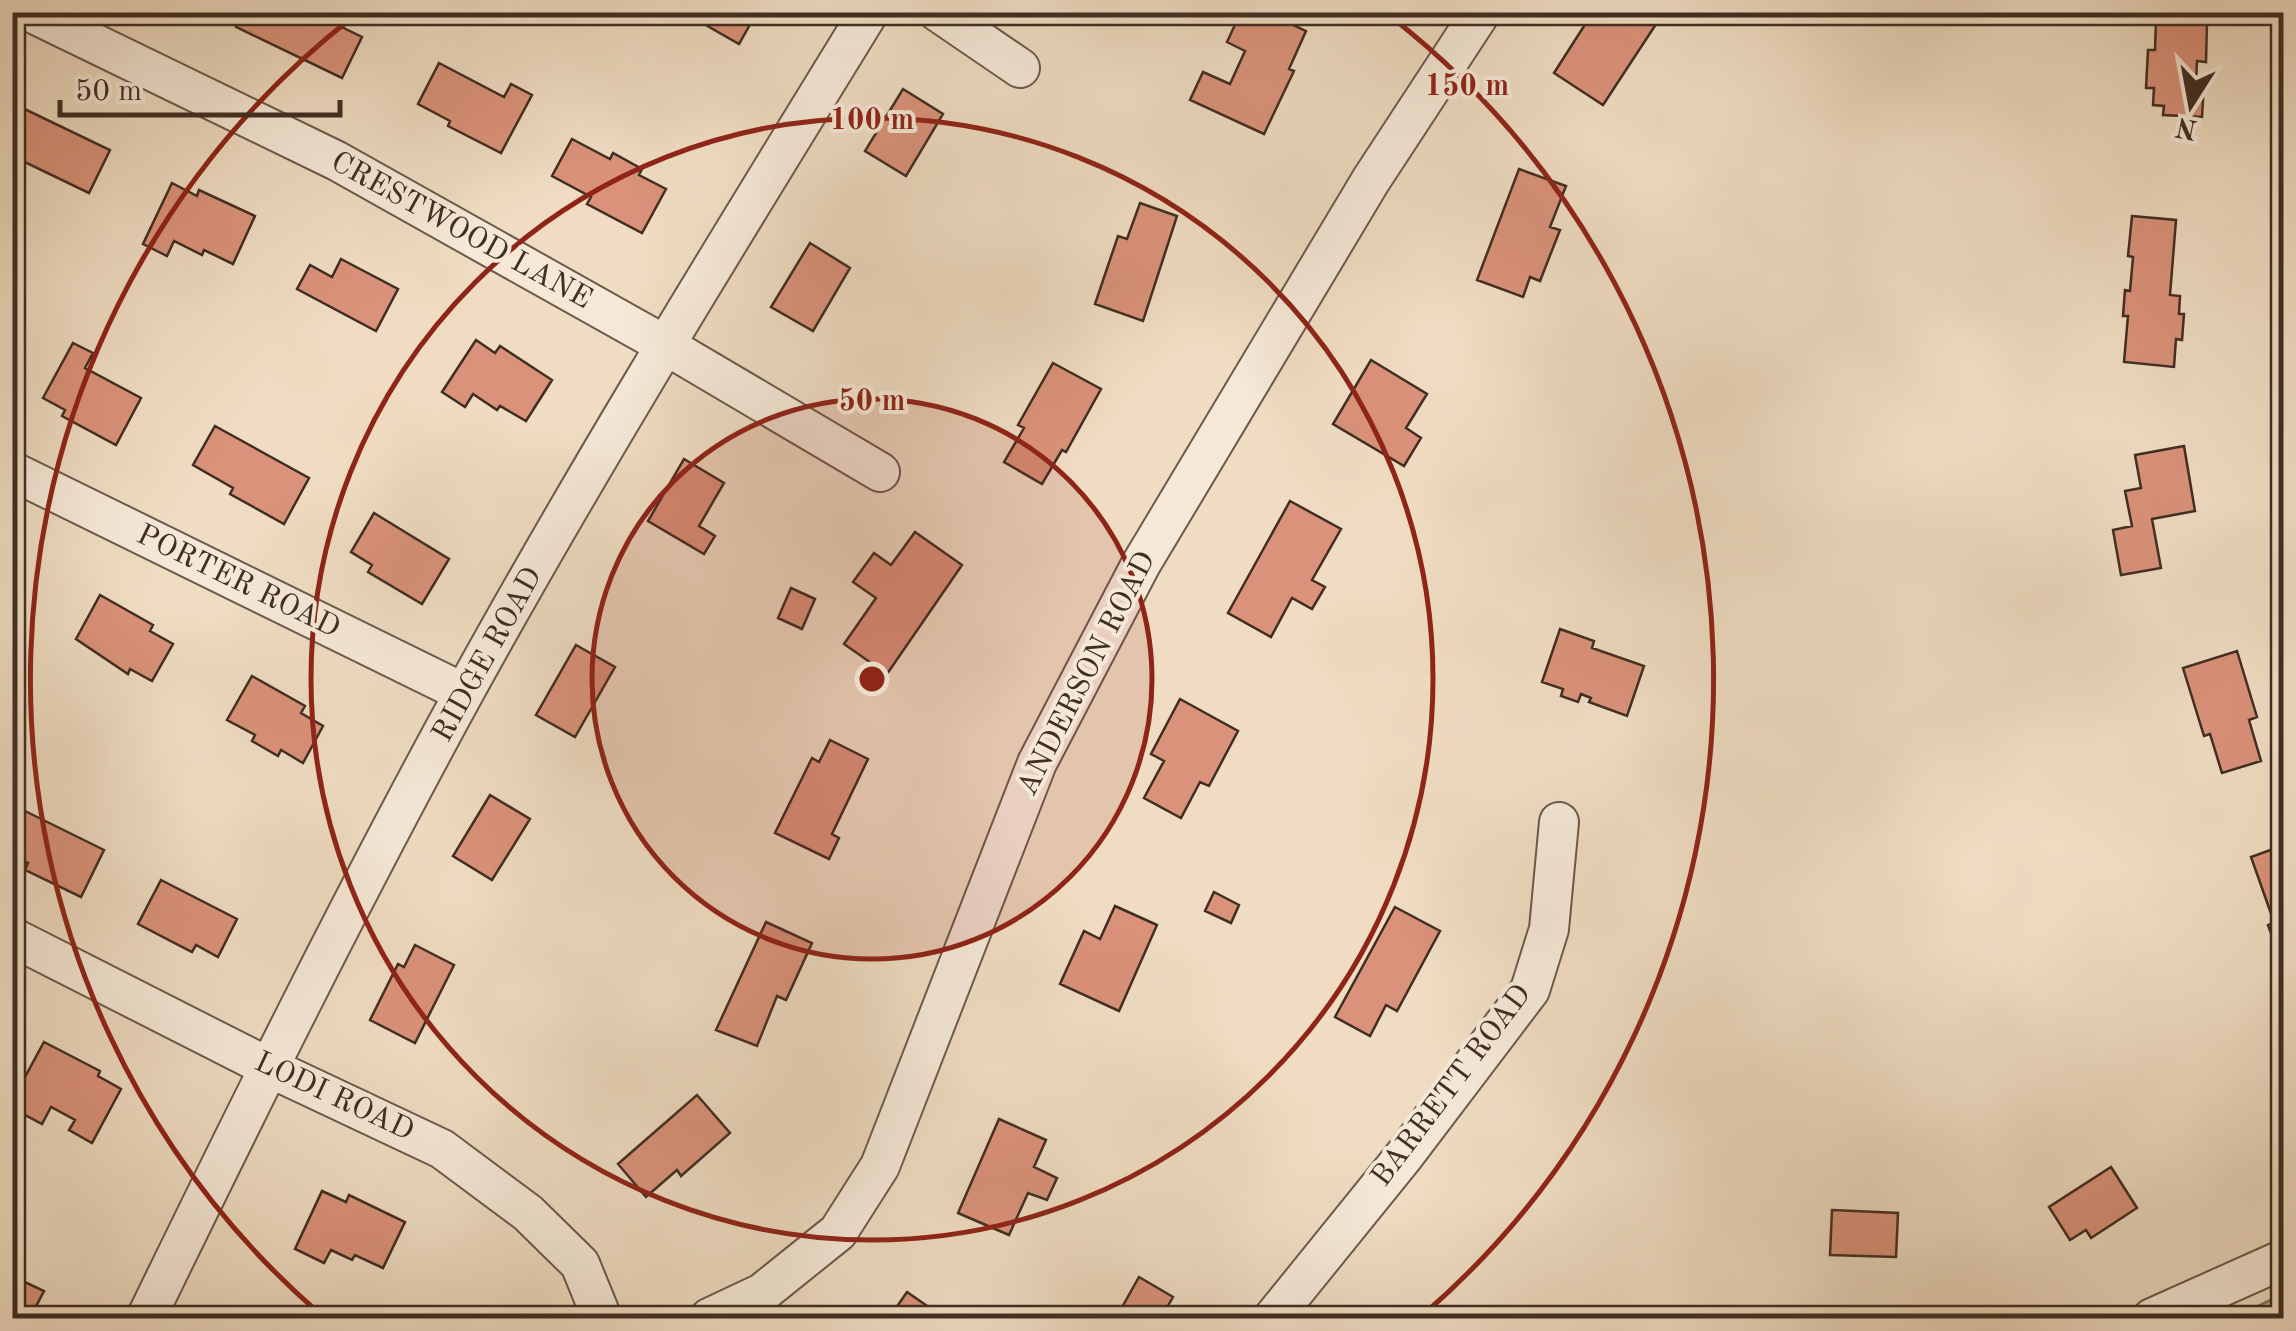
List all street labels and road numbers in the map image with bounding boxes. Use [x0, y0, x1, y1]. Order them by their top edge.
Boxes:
street label: CRESTWOOD LANE [326, 147, 596, 315]
street label: PORTER ROAD [132, 520, 344, 644]
street label: ANDERSON ROAD [1012, 547, 1162, 801]
street label: RIDGE ROAD [428, 563, 548, 747]
street label: BARRETT ROAD [1367, 979, 1537, 1193]
street label: LODI ROAD [250, 1047, 418, 1147]

